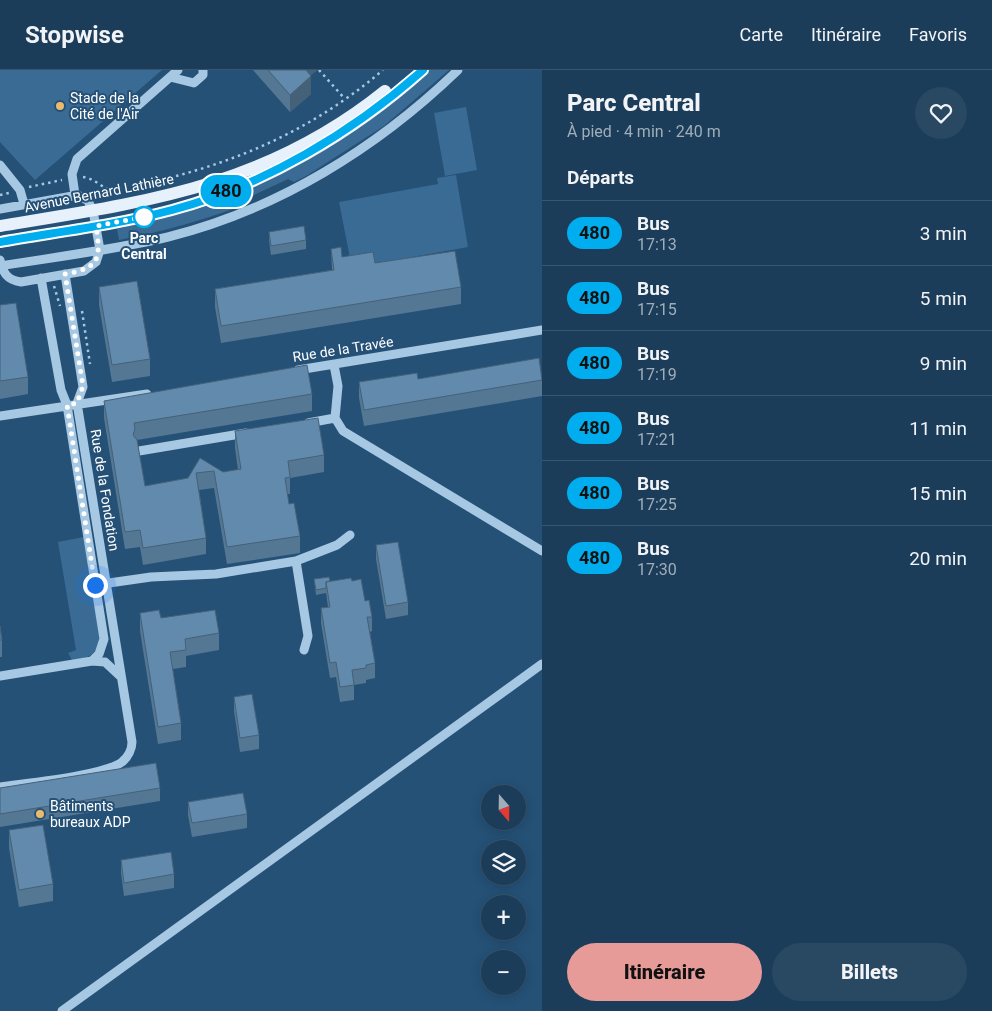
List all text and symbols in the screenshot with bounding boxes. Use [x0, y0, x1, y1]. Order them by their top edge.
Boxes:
text: Stopwise [25, 21, 124, 49]
text: Carte [740, 24, 783, 45]
text: Itinéraire [811, 24, 881, 45]
text: Favoris [909, 24, 967, 45]
button: heart [915, 87, 967, 139]
text: Parc Central [567, 89, 701, 117]
place label: Stade de la Cité de l'Air [70, 90, 139, 122]
marker: Stade de la Cité de l'Air [54, 100, 66, 112]
text: À pied · 4 min · 240 m [567, 122, 721, 141]
text: Départs [567, 166, 634, 189]
street label: Avenue Bernard Lathière [23, 171, 175, 215]
line badge: 480 [197, 175, 255, 207]
text: 480 [211, 180, 241, 201]
marker: Parc Central [133, 206, 155, 228]
text: Bus [637, 212, 670, 235]
text: 480 [579, 222, 610, 243]
text: 3 min [920, 222, 967, 245]
place label: Parc Central [121, 230, 167, 262]
text: 17:13 [637, 235, 677, 254]
text: Bus [637, 277, 670, 300]
text: 480 [579, 287, 610, 308]
text: 5 min [920, 287, 967, 310]
text: 17:15 [637, 300, 677, 319]
street label: Rue de la Travée [292, 333, 394, 365]
text: Bus [637, 342, 670, 365]
text: 480 [579, 352, 610, 373]
text: 9 min [920, 352, 967, 375]
text: 17:19 [637, 365, 677, 384]
text: Bus [637, 407, 670, 430]
text: 480 [579, 417, 610, 438]
text: 11 min [909, 417, 967, 440]
street label: Rue de la Fondation [87, 428, 123, 552]
text: 17:21 [637, 430, 677, 449]
text: Bus [637, 472, 670, 495]
text: 480 [579, 482, 610, 503]
text: 15 min [909, 482, 967, 505]
text: 17:25 [637, 495, 677, 514]
text: Bus [637, 537, 670, 560]
text: 480 [579, 547, 610, 568]
text: 20 min [909, 547, 967, 570]
text: 17:30 [637, 560, 677, 579]
your location [83, 573, 108, 598]
north arrow [481, 785, 526, 830]
map controls [481, 785, 526, 995]
place label: Bâtiments bureaux ADP [50, 798, 131, 830]
marker: Bâtiments bureaux ADP [34, 808, 46, 820]
button: layers [481, 840, 526, 885]
button: + [481, 895, 526, 940]
button: Itinéraire [567, 943, 762, 1001]
button: Billets [772, 943, 967, 1001]
button: − [481, 950, 526, 995]

